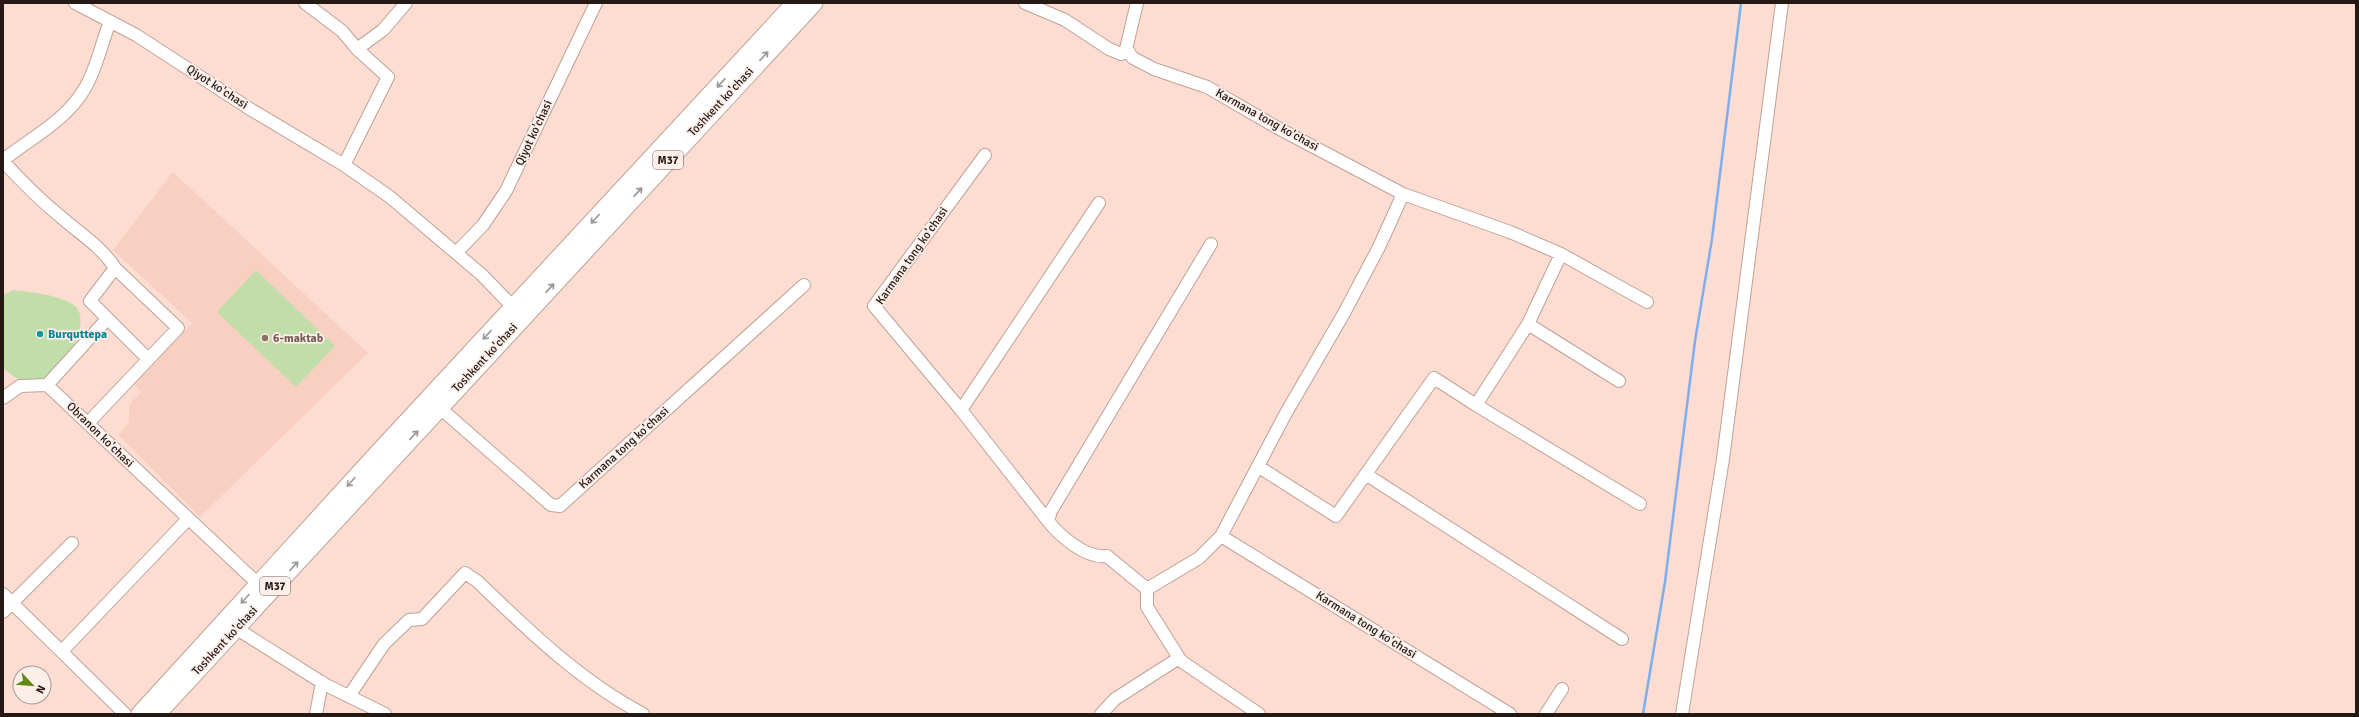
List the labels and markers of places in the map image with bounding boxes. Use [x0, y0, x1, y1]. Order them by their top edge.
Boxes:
place label: Burquttepa [48, 327, 107, 342]
marker: Burquttepa [35, 329, 45, 339]
place label: 6-maktab [273, 331, 324, 346]
marker: 6-maktab [260, 333, 270, 343]

